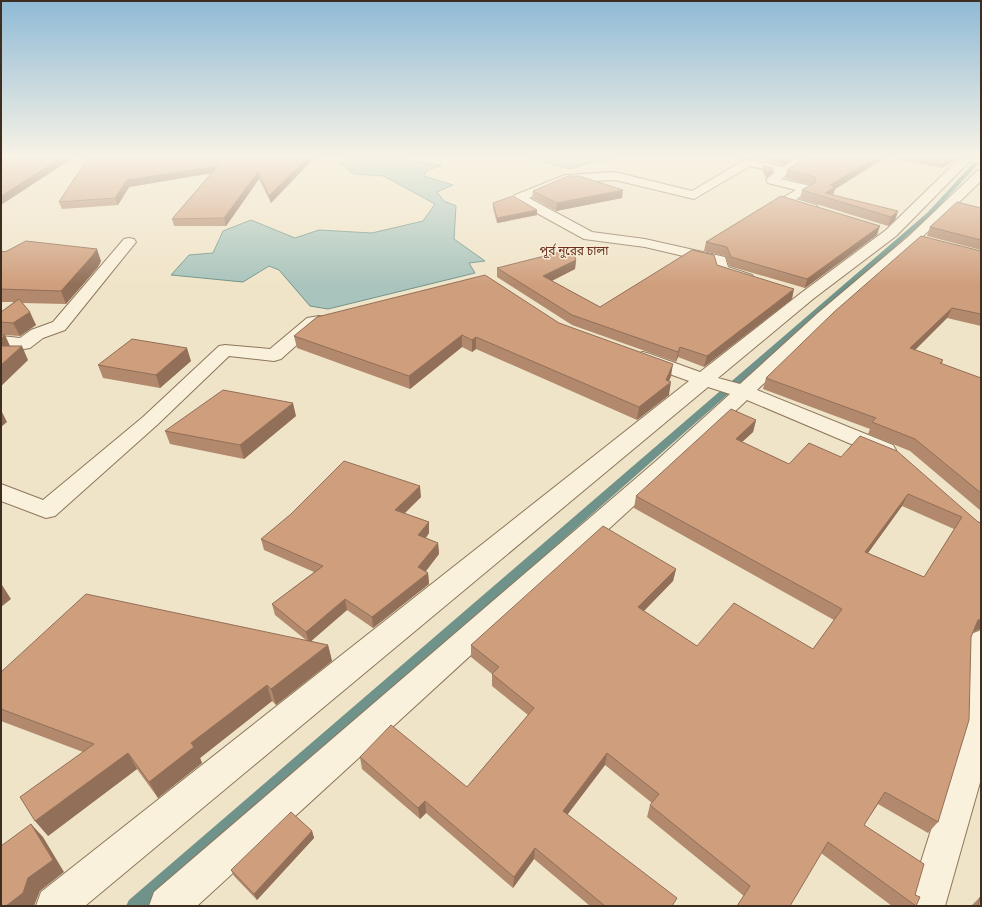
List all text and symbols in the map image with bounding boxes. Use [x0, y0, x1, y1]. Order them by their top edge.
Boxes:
district label: পূর্ব নুরের চালা [540, 243, 609, 259]

